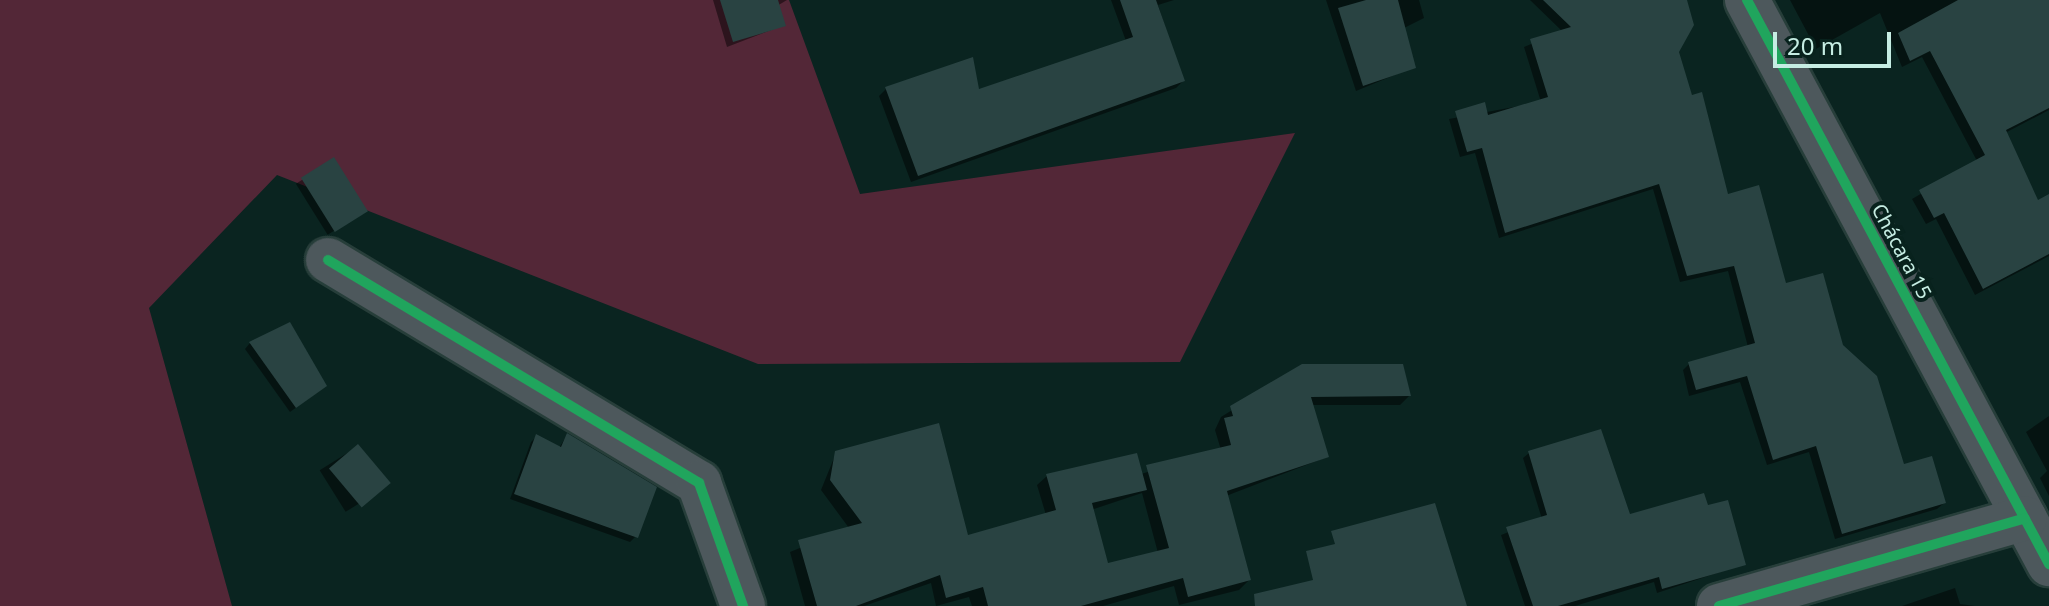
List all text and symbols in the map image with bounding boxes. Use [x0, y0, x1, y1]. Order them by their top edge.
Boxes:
scale bar [1777, 16, 1895, 66]
text: 20 m [1787, 29, 1843, 62]
street label: Chácara 15 [1867, 199, 1937, 303]

